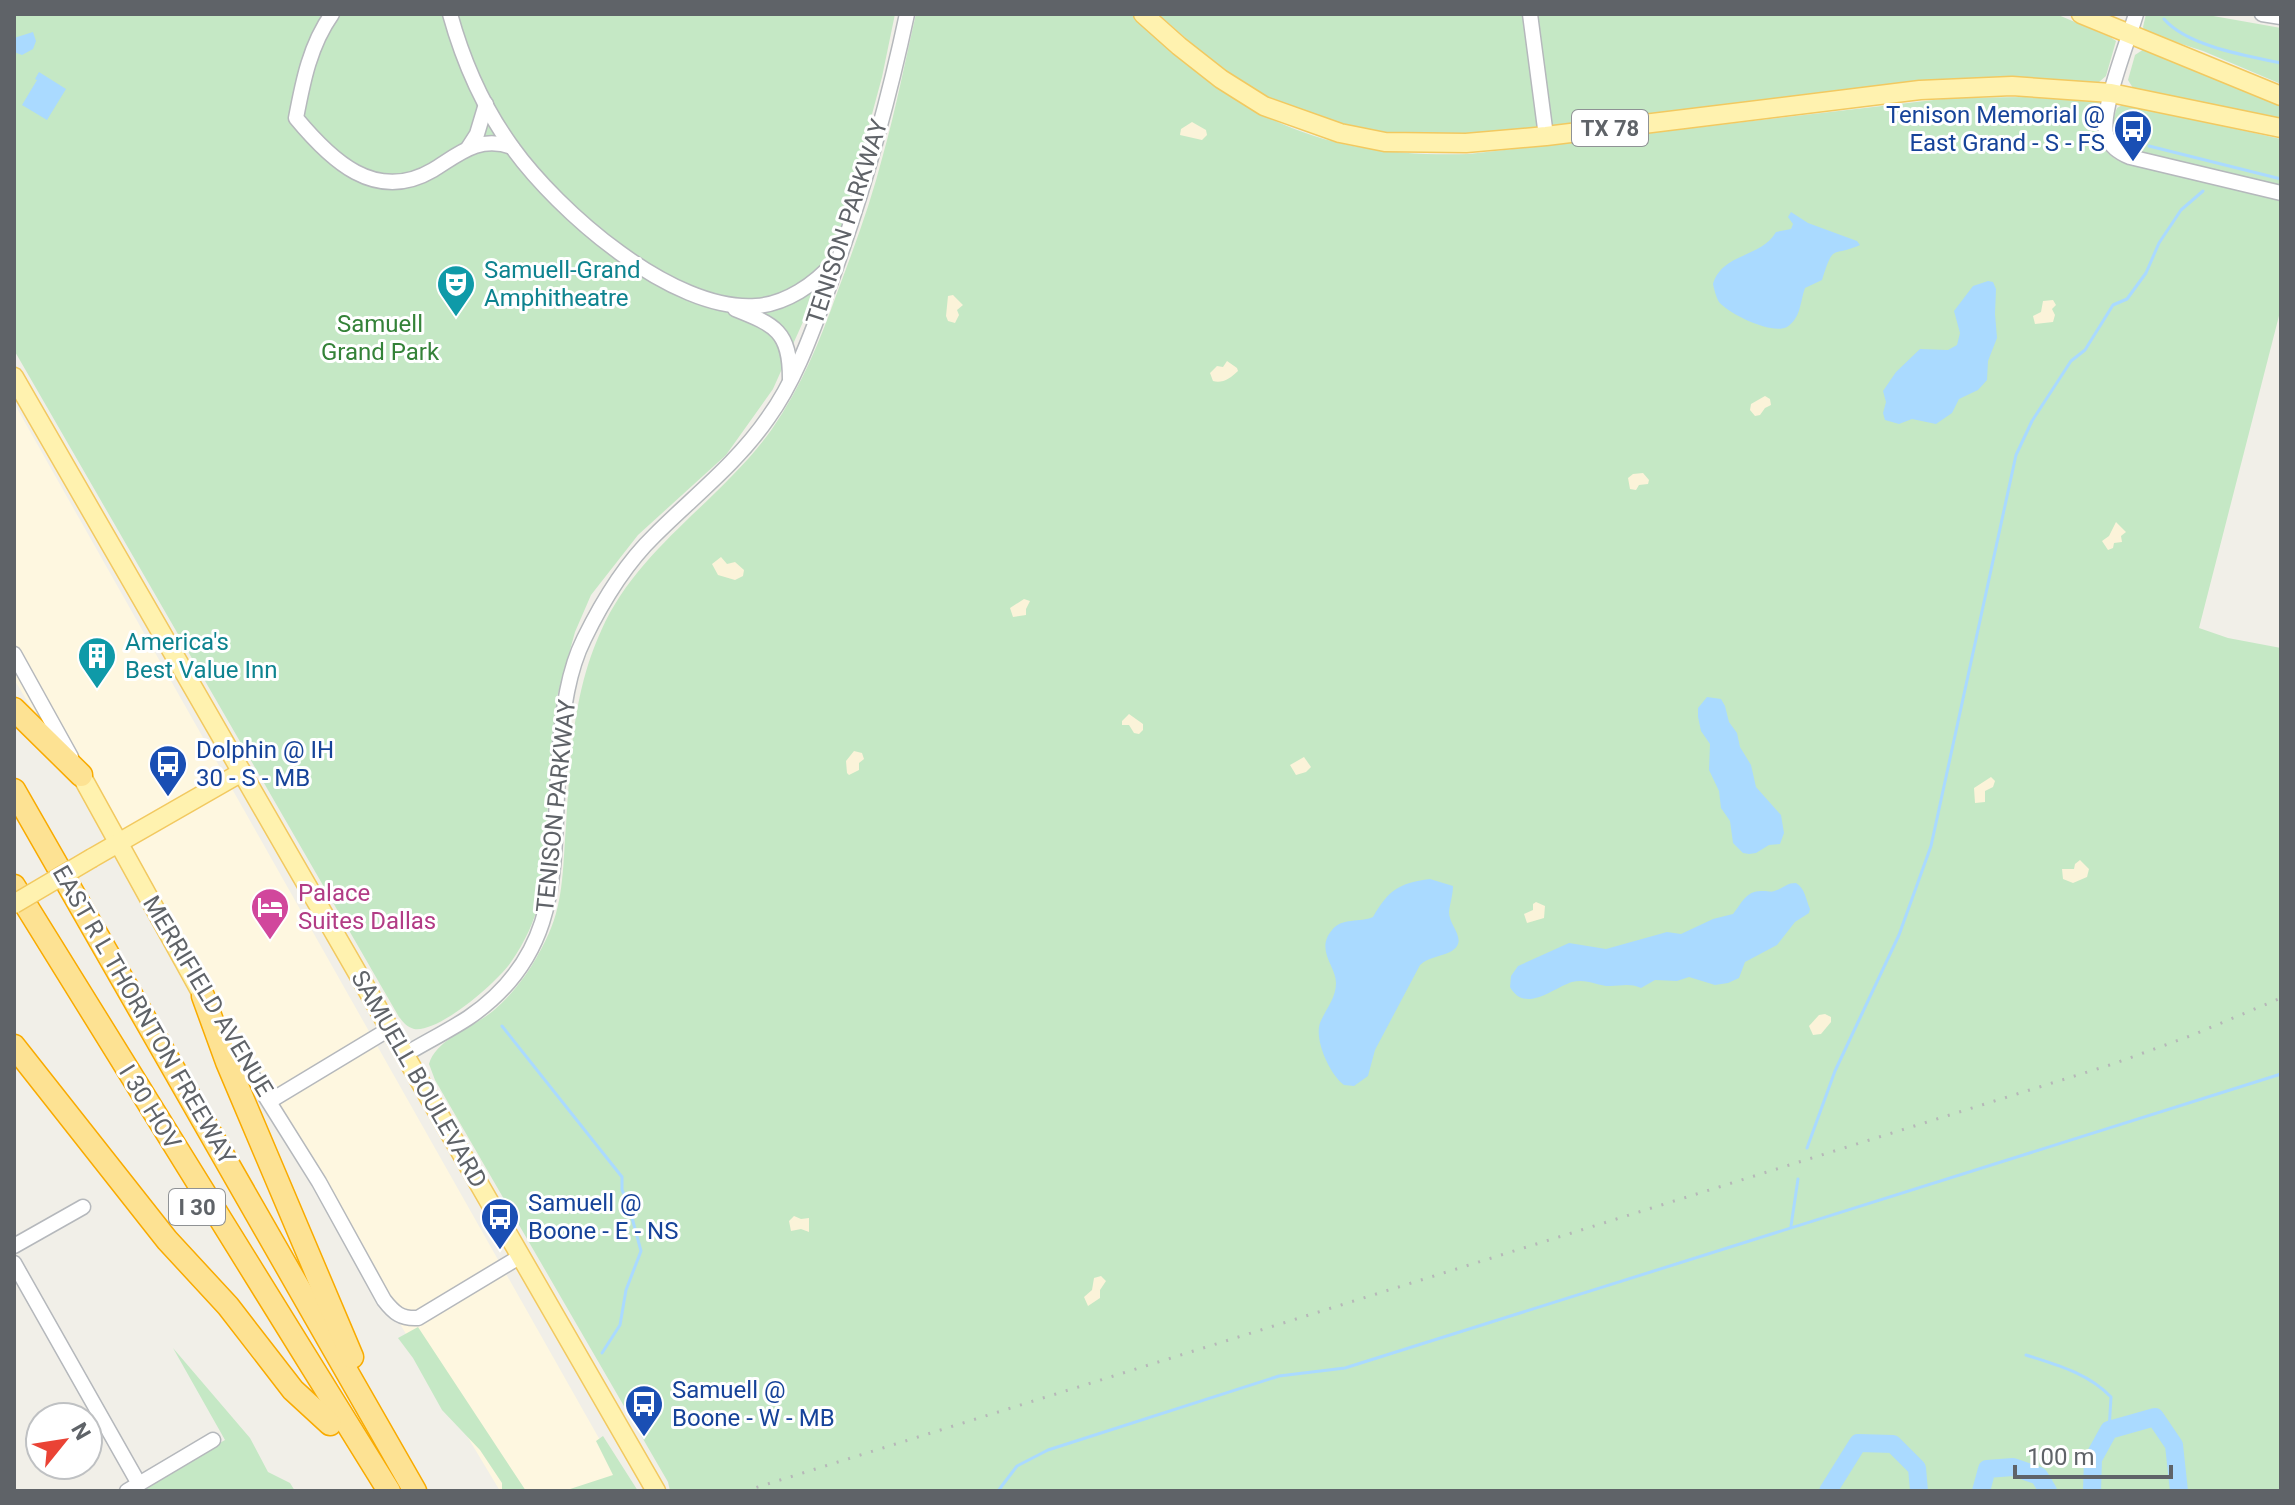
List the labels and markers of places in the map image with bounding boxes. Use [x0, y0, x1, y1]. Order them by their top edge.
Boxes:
place label: Tenison Memorial @ East Grand - S - FS [1886, 101, 2105, 157]
bus stop icon: Tenison Memorial @ East Grand - S - FS [2112, 108, 2154, 163]
place label: Samuell-Grand Amphitheatre [484, 256, 640, 312]
theatre icon: Samuell-Grand Amphitheatre [435, 263, 477, 318]
place label: America's Best Value Inn [125, 628, 277, 684]
building icon: America's Best Value Inn [76, 635, 118, 690]
place label: Dolphin @ IH 30 - S - MB [196, 736, 334, 792]
bus stop icon: Dolphin @ IH 30 - S - MB [147, 743, 189, 798]
place label: Palace Suites Dallas [298, 879, 436, 935]
hotel icon: Palace Suites Dallas [249, 886, 291, 941]
place label: Samuell @ Boone - E - NS [528, 1189, 678, 1245]
bus stop icon: Samuell @ Boone - E - NS [479, 1196, 521, 1251]
place label: Samuell @ Boone - W - MB [672, 1376, 835, 1432]
bus stop icon: Samuell @ Boone - W - MB [623, 1383, 665, 1438]

